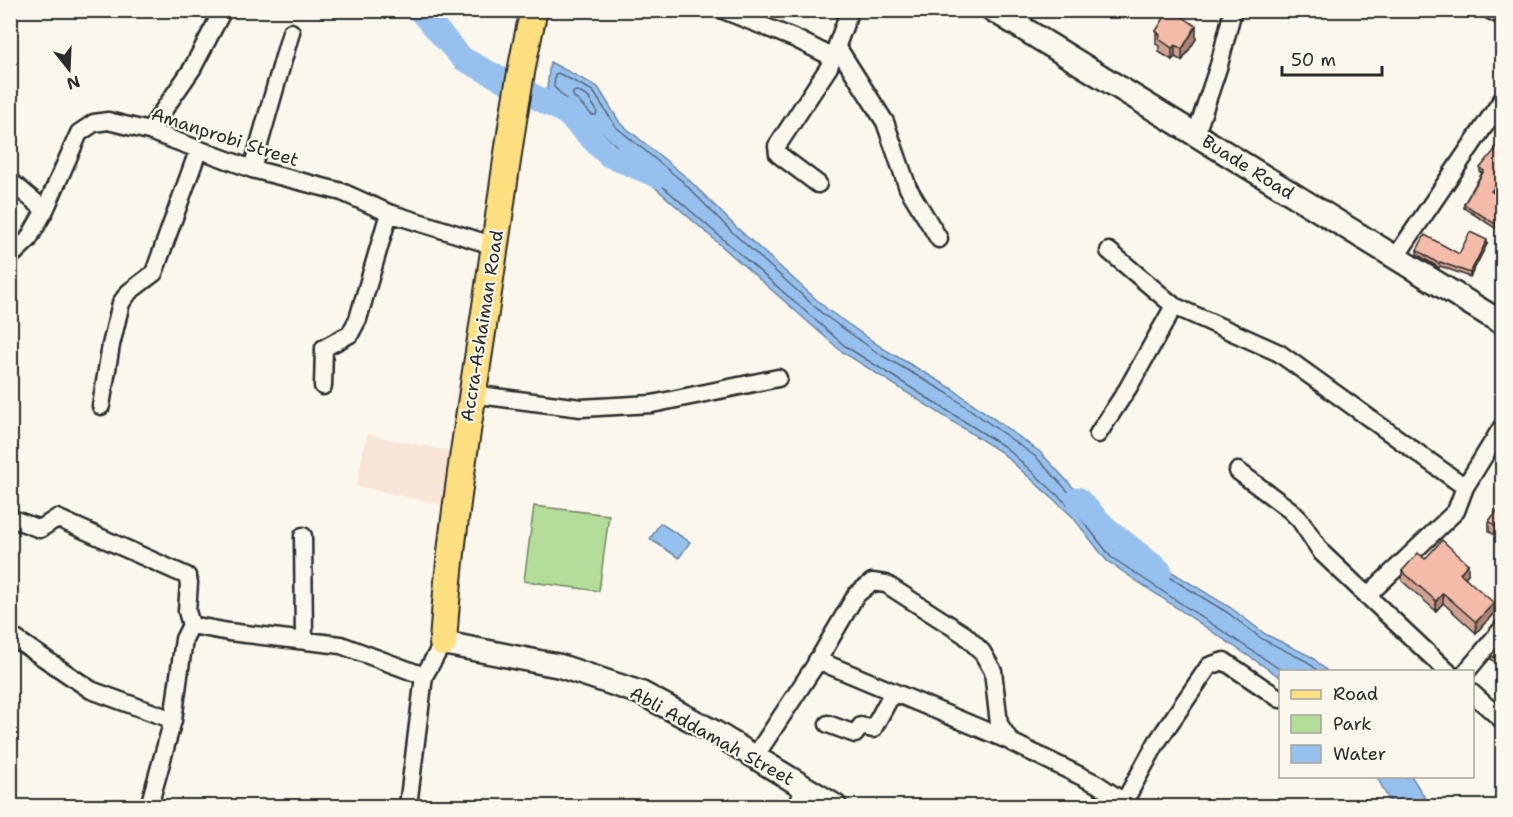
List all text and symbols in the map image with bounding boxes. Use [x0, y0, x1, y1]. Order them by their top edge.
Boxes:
north arrow [39, 39, 99, 99]
scale bar [1282, 39, 1382, 77]
text: 50 m [1291, 48, 1336, 72]
text: N [64, 71, 83, 95]
street label: Amanprobi Street [148, 102, 302, 172]
street label: Buade Road [1197, 129, 1299, 205]
street label: Accra-Ashaiman Road [455, 228, 509, 424]
legend [1279, 670, 1474, 778]
street label: Abli Addamah Street [626, 681, 798, 791]
text: Road [1333, 682, 1378, 706]
text: Park [1333, 712, 1372, 736]
text: Water [1333, 742, 1386, 766]

